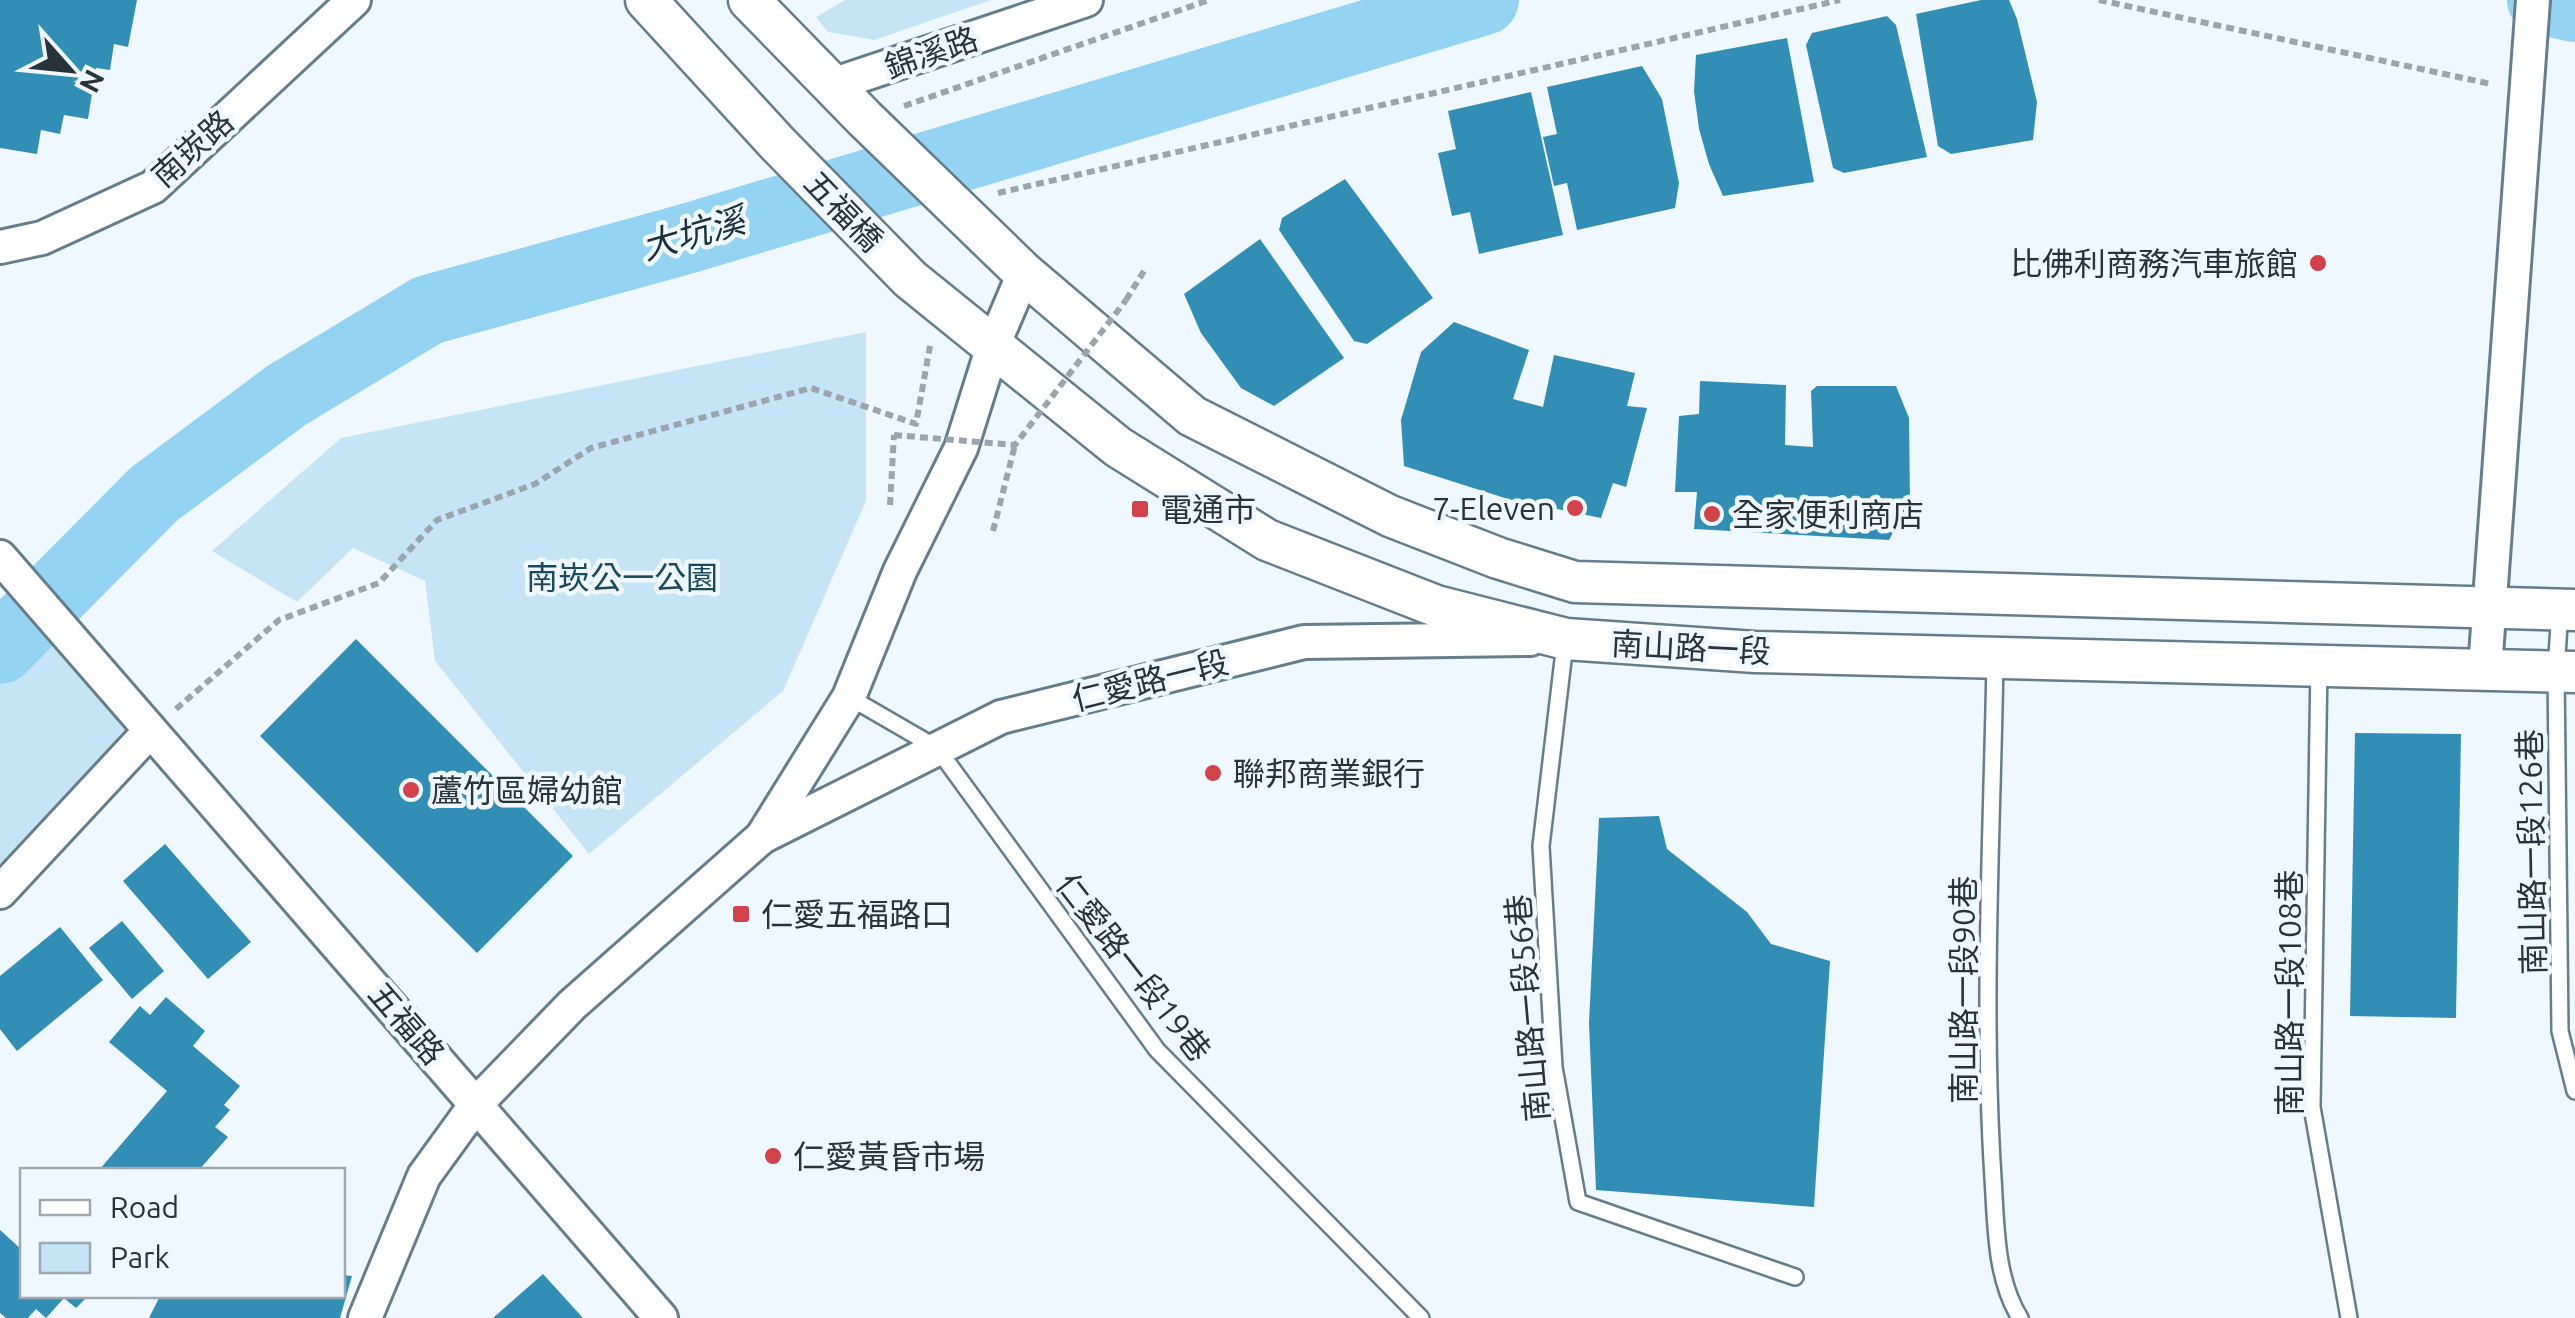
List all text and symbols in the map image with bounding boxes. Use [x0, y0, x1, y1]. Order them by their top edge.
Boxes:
street label: 錦溪路 [880, 19, 982, 85]
north arrow [20, 20, 120, 120]
text: N [74, 65, 111, 98]
street label: 南崁路 [144, 102, 240, 194]
street label: 五福橋 [798, 164, 890, 258]
water label: 大坑溪 [637, 198, 754, 267]
place label: 比佛利商務汽車旅館 [2010, 245, 2298, 281]
marker: 比佛利商務汽車旅館 [2307, 252, 2329, 274]
place label: 7-Eleven [1432, 490, 1555, 526]
place label: 電通市 [1160, 491, 1256, 527]
place label: 全家便利商店 [1732, 496, 1924, 532]
marker: 7-Eleven [1564, 497, 1586, 519]
marker: 電通市 [1129, 498, 1151, 520]
marker: 全家便利商店 [1701, 503, 1723, 525]
park label: 南崁公一公園 [526, 559, 718, 595]
street label: 南山路一段 [1610, 625, 1772, 669]
street label: 仁愛路一段 [1068, 643, 1232, 717]
street label: 南山路一段126巷 [2511, 729, 2551, 975]
place label: 聯邦商業銀行 [1233, 755, 1425, 791]
marker: 聯邦商業銀行 [1202, 762, 1224, 784]
place label: 蘆竹區婦幼館 [431, 772, 623, 808]
marker: 蘆竹區婦幼館 [400, 779, 422, 801]
street label: 仁愛路一段19巷 [1050, 866, 1218, 1068]
street label: 南山路一段108巷 [2271, 870, 2307, 1116]
street label: 南山路一段90巷 [1945, 876, 1981, 1104]
street label: 南山路一段56巷 [1499, 893, 1555, 1123]
place label: 仁愛五福路口 [761, 896, 953, 932]
marker: 仁愛五福路口 [730, 903, 752, 925]
street label: 五福路 [362, 975, 452, 1071]
place label: 仁愛黃昏市場 [793, 1138, 985, 1174]
marker: 仁愛黃昏市場 [762, 1145, 784, 1167]
legend [20, 1168, 345, 1298]
text: Road [110, 1190, 179, 1224]
text: Park [110, 1240, 170, 1274]

